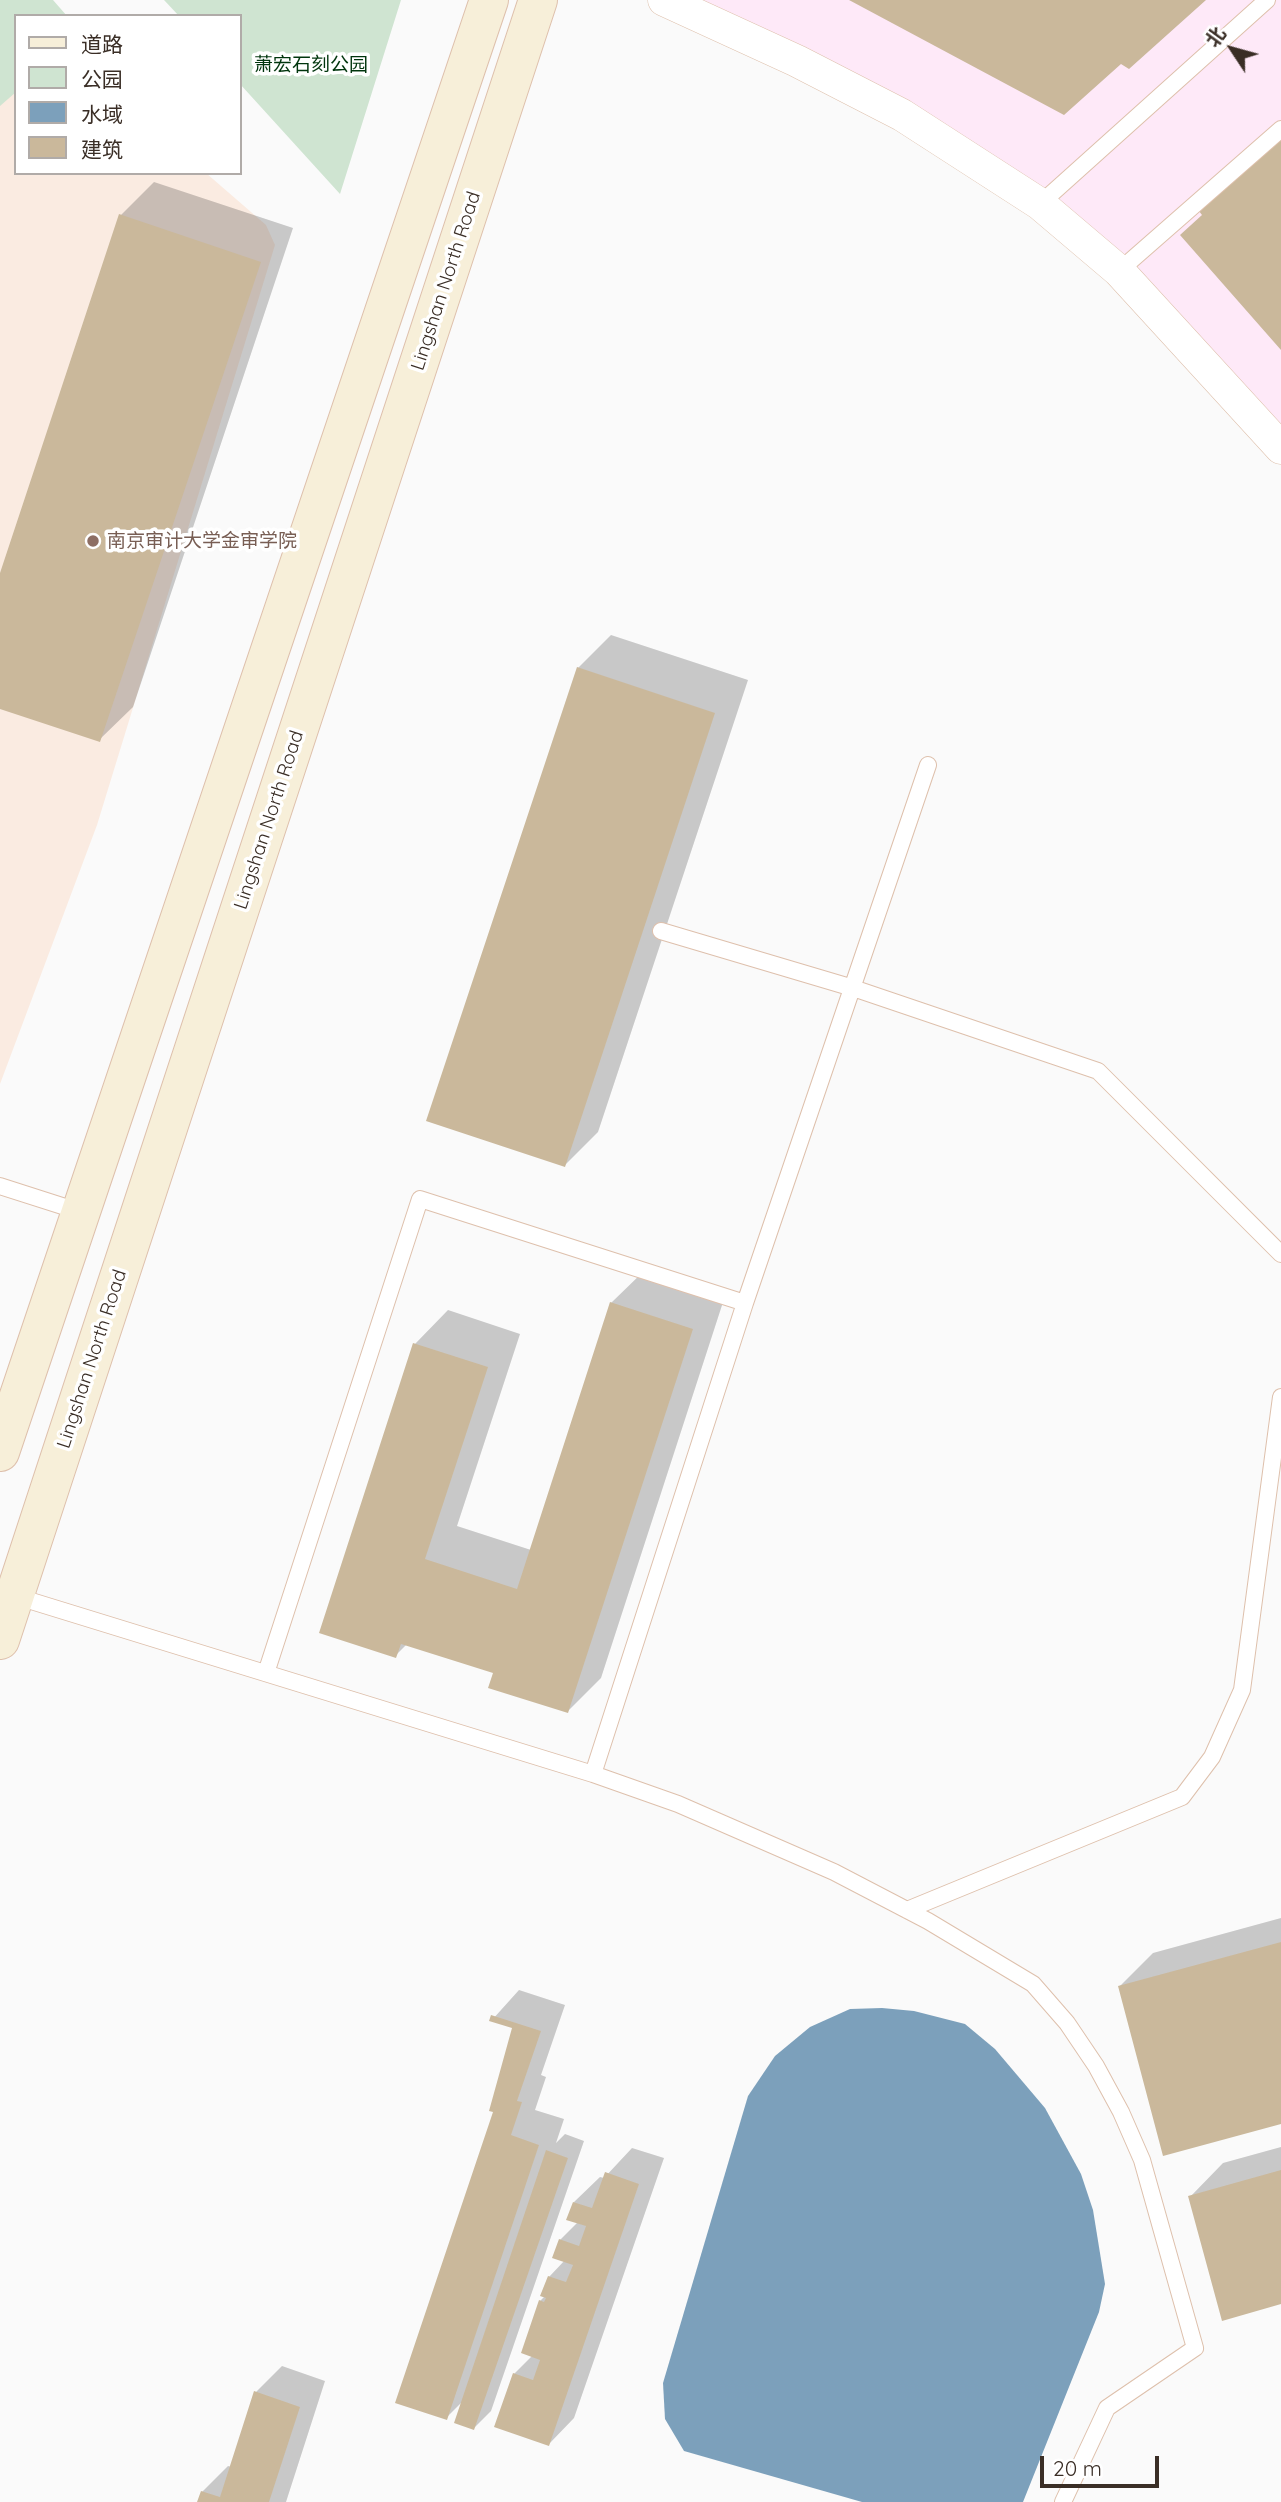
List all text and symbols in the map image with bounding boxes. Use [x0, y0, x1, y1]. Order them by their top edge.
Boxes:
legend [14, 14, 242, 175]
north arrow [1197, 14, 1267, 84]
text: 北 [1200, 22, 1230, 51]
text: 道路 [81, 31, 123, 57]
park label: 萧宏石刻公园 [254, 54, 368, 76]
text: 公园 [81, 66, 123, 92]
text: 水域 [81, 101, 123, 127]
text: 建筑 [81, 136, 123, 162]
street label: Lingshan North Road [406, 189, 486, 373]
place label: 南京审计大学金审学院 [107, 530, 297, 552]
marker: 南京审计大学金审学院 [85, 533, 101, 549]
street label: Lingshan North Road [229, 728, 309, 912]
street label: Lingshan North Road [52, 1267, 132, 1451]
scale bar [1043, 2442, 1162, 2486]
text: 20 m [1053, 2455, 1102, 2481]

